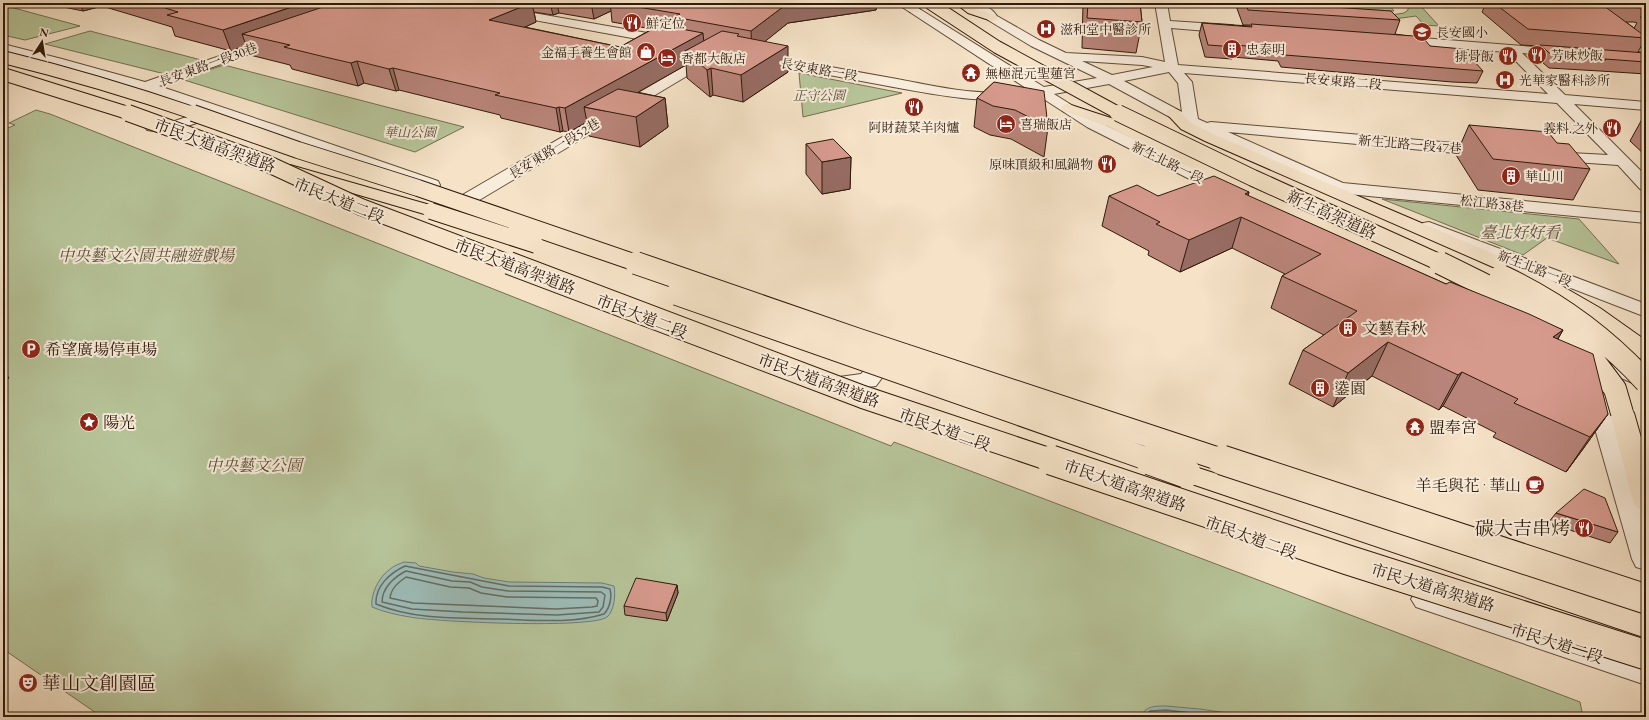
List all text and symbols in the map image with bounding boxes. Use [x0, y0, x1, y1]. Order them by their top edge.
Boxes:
restaurant icon: 鮮定位 [621, 12, 643, 34]
place label: 鮮定位 [646, 15, 685, 32]
hospital icon: 滋和堂中醫診所 [1035, 18, 1057, 40]
place label: 滋和堂中醫診所 [1060, 21, 1151, 38]
school or university icon: 長安國小 [1411, 21, 1433, 43]
north arrow [22, 22, 62, 62]
text: N [38, 24, 50, 40]
place label: 長安國小 [1436, 24, 1488, 41]
building icon: 忠泰明 [1221, 38, 1243, 60]
street label: 長安東路一段30巷 [157, 39, 260, 90]
shop icon: 金福手養生會館 [635, 41, 657, 63]
place label: 忠泰明 [1246, 41, 1285, 58]
place label: 金福手養生會館 [541, 44, 632, 61]
restaurant icon: 芳味炒飯 [1526, 44, 1548, 66]
restaurant icon: 排骨飯 [1497, 45, 1519, 67]
hotel icon: 香都大飯店 [656, 47, 678, 69]
place label: 芳味炒飯 [1551, 47, 1603, 64]
place label: 排骨飯 [1455, 48, 1494, 65]
place label: 香都大飯店 [681, 50, 746, 67]
street label: 長安東路一段 [779, 54, 859, 85]
temple icon: 無極混元聖蓮宮 [960, 62, 982, 84]
place label: 無極混元聖蓮宮 [985, 65, 1076, 82]
hospital icon: 光華家醫科診所 [1494, 69, 1516, 91]
street label: 長安東路二段 [1303, 70, 1383, 93]
place label: 光華家醫科診所 [1519, 72, 1610, 89]
park label: 正守公園 [793, 87, 847, 104]
restaurant icon: 阿財蔬菜羊肉爐 [903, 96, 925, 118]
hotel icon: 喜瑞飯店 [995, 113, 1017, 135]
street label: 市民大道高架道路 [151, 114, 279, 177]
street label: 長安東路一段52巷 [506, 114, 603, 182]
place label: 喜瑞飯店 [1020, 116, 1072, 133]
restaurant icon: 義料.之外 [1601, 117, 1623, 139]
place label: 阿財蔬菜羊肉爐 [868, 119, 960, 136]
place label: 義料.之外 [1543, 120, 1598, 137]
park label: 華山公園 [384, 124, 438, 141]
street label: 新生北路一段47巷 [1358, 132, 1462, 157]
street label: 新生北路一段 [1129, 138, 1207, 187]
restaurant icon: 原味頂級和風鍋物 [1096, 153, 1118, 175]
place label: 原味頂級和風鍋物 [989, 156, 1093, 173]
building icon: 華山川 [1500, 165, 1522, 187]
place label: 華山川 [1525, 168, 1564, 185]
street label: 市民大道二段 [290, 173, 387, 228]
street label: 新生高架道路 [1284, 185, 1380, 244]
street label: 松江路38巷 [1459, 192, 1525, 215]
park label: 臺北好好看 [1480, 222, 1562, 243]
street label: 市民大道高架道路 [451, 234, 578, 299]
park label: 中央藝文公園共融遊戲場 [58, 245, 236, 266]
street label: 新生北路一段 [1495, 247, 1574, 290]
street label: 市民大道二段 [593, 289, 690, 343]
building icon: 文藝春秋 [1337, 317, 1359, 339]
place label: 文藝春秋 [1362, 318, 1426, 339]
parking icon: 希望廣場停車場 [20, 338, 42, 360]
place label: 希望廣場停車場 [45, 339, 157, 360]
street label: 市民大道高架道路 [755, 349, 883, 412]
building icon: 鍌園 [1309, 377, 1331, 399]
place label: 鍌園 [1334, 378, 1366, 399]
street label: 市民大道二段 [896, 403, 994, 456]
place icon: 陽光 [78, 411, 100, 433]
place label: 陽光 [103, 412, 135, 433]
temple icon: 盟奉宮 [1404, 416, 1426, 438]
place label: 盟奉宮 [1429, 417, 1477, 438]
park label: 中央藝文公園 [206, 455, 305, 476]
street label: 市民大道高架道路 [1061, 455, 1189, 516]
cafe icon: 羊毛與花 ‧ 華山 [1524, 474, 1546, 496]
place label: 羊毛與花 ‧ 華山 [1416, 475, 1521, 496]
street label: 市民大道二段 [1202, 511, 1300, 564]
place label: 碳大吉串烤 [1475, 516, 1570, 541]
restaurant icon: 碳大吉串烤 [1573, 517, 1595, 539]
street label: 市民大道高架道路 [1369, 559, 1497, 616]
street label: 市民大道二段 [1508, 619, 1606, 668]
place label: 華山文創園區 [42, 671, 156, 696]
theatre icon: 華山文創園區 [17, 672, 39, 694]

